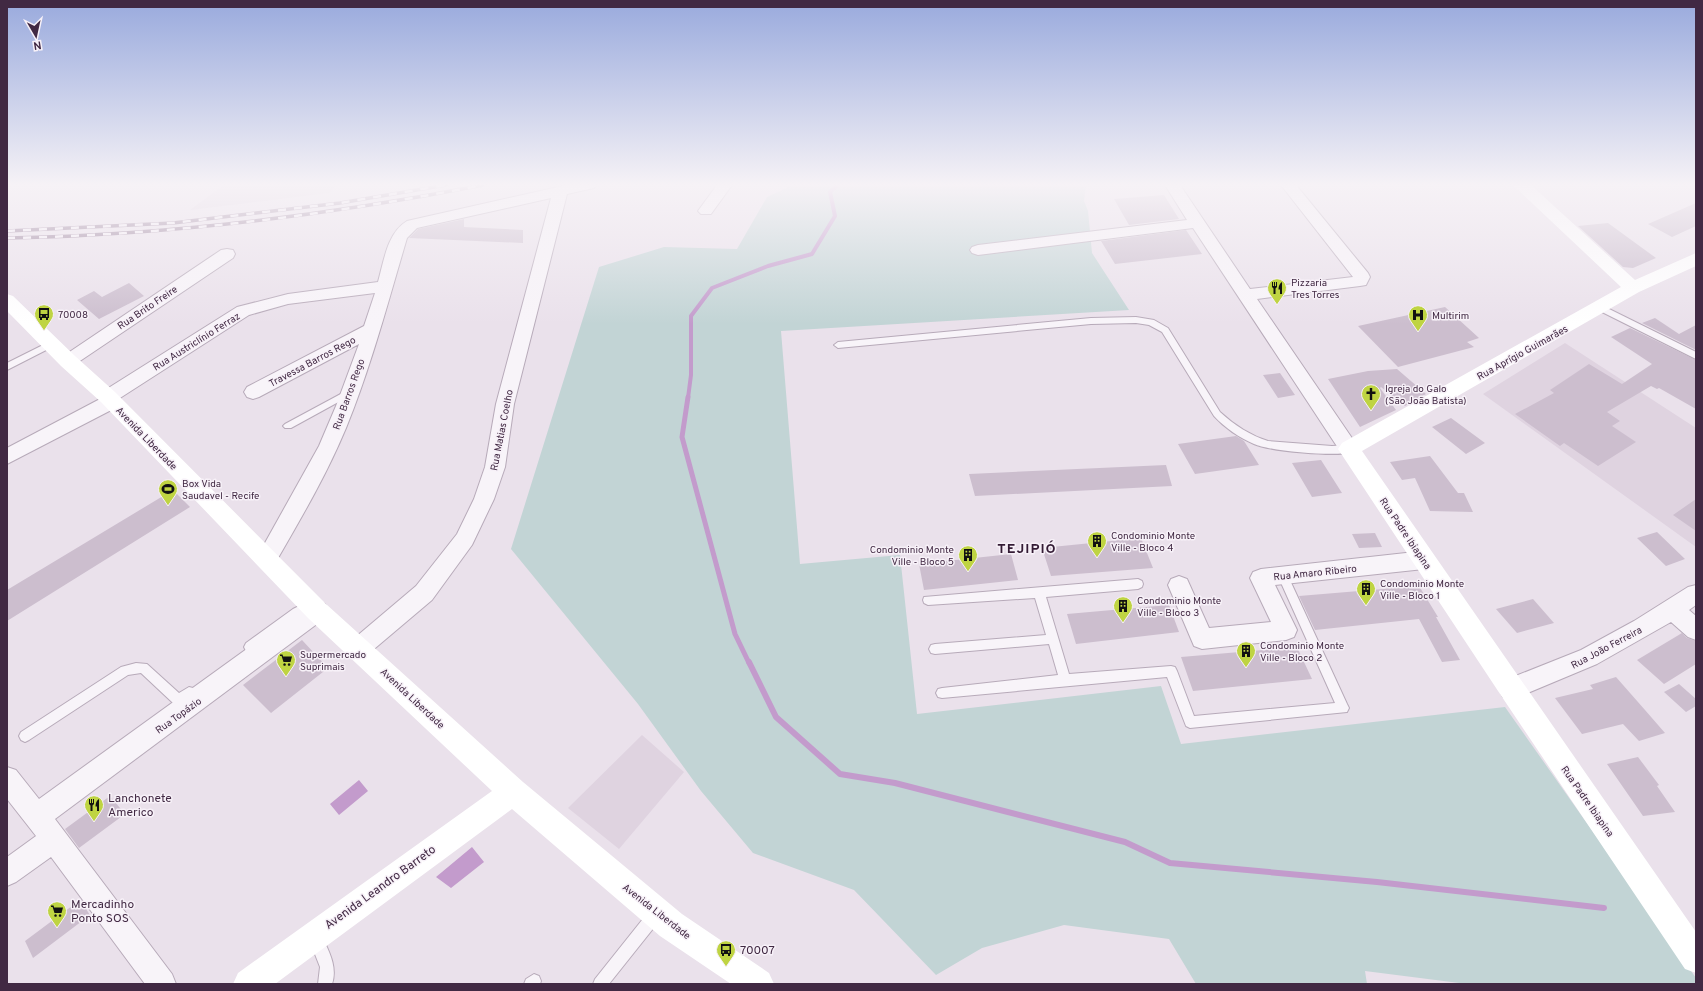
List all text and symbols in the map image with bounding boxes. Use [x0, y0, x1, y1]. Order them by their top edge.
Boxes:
north arrow [16, 16, 56, 56]
text: N [32, 37, 42, 52]
restaurant icon: Pizzaria Tres Torres [1266, 277, 1288, 305]
place label: Pizzaria Tres Torres [1291, 277, 1340, 302]
street label: Rua Brito Freire [115, 283, 180, 333]
bus stop icon: 70008 [33, 303, 55, 331]
hospital icon: Multirim [1407, 304, 1429, 332]
place label: 70008 [58, 309, 88, 322]
street label: Rua Austriclínio Ferraz [151, 310, 243, 374]
place label: Multirim [1432, 310, 1469, 323]
street label: Rua Aprígio Guimarães [1475, 323, 1571, 384]
street label: Travessa Barros Rego [267, 334, 359, 391]
street label: Rua Barros Rego [330, 357, 368, 432]
church icon: Igreja do Galo (São João Batista) [1360, 383, 1382, 411]
place label: Igreja do Galo (São João Batista) [1385, 383, 1466, 408]
street label: Rua Matias Coelho [488, 388, 517, 472]
street label: Avenida Liberdade [112, 405, 180, 474]
sports icon: Box Vida Saudavel - Recife [157, 478, 179, 506]
place label: Box Vida Saudavel - Recife [182, 478, 259, 503]
street label: Rua Padre Ibiapina [1376, 495, 1434, 572]
building icon: Condominio Monte Ville - Bloco 4 [1086, 530, 1108, 558]
place label: Condominio Monte Ville - Bloco 4 [1111, 530, 1195, 555]
district label: TEJIPIÓ [997, 540, 1057, 558]
place label: Condominio Monte Ville - Bloco 5 [870, 544, 954, 569]
building icon: Condominio Monte Ville - Bloco 5 [957, 544, 979, 572]
street label: Rua Amaro Ribeiro [1273, 563, 1358, 584]
building icon: Condominio Monte Ville - Bloco 1 [1355, 578, 1377, 606]
place label: Condominio Monte Ville - Bloco 1 [1380, 578, 1464, 603]
building icon: Condominio Monte Ville - Bloco 3 [1112, 595, 1134, 623]
place label: Condominio Monte Ville - Bloco 3 [1137, 595, 1221, 620]
street label: Rua João Ferreira [1569, 624, 1645, 673]
building icon: Condominio Monte Ville - Bloco 2 [1235, 640, 1257, 668]
place label: Condominio Monte Ville - Bloco 2 [1260, 640, 1344, 665]
supermarket icon: Supermercado Suprimais [275, 649, 297, 677]
place label: Supermercado Suprimais [300, 649, 366, 674]
street label: Avenida Liberdade [377, 666, 447, 732]
street label: Rua Topázio [153, 695, 205, 737]
street label: Rua Padre Ibiapina [1557, 764, 1616, 840]
place label: Lanchonete Americo [108, 791, 172, 821]
restaurant icon: Lanchonete Americo [83, 794, 105, 822]
street label: Avenida Leandro Barreto [322, 842, 440, 934]
street label: Avenida Liberdade [619, 881, 693, 943]
place label: Mercadinho Ponto SOS [71, 897, 134, 927]
supermarket icon: Mercadinho Ponto SOS [46, 900, 68, 928]
bus stop icon: 70007 [715, 939, 737, 967]
place label: 70007 [740, 943, 775, 959]

